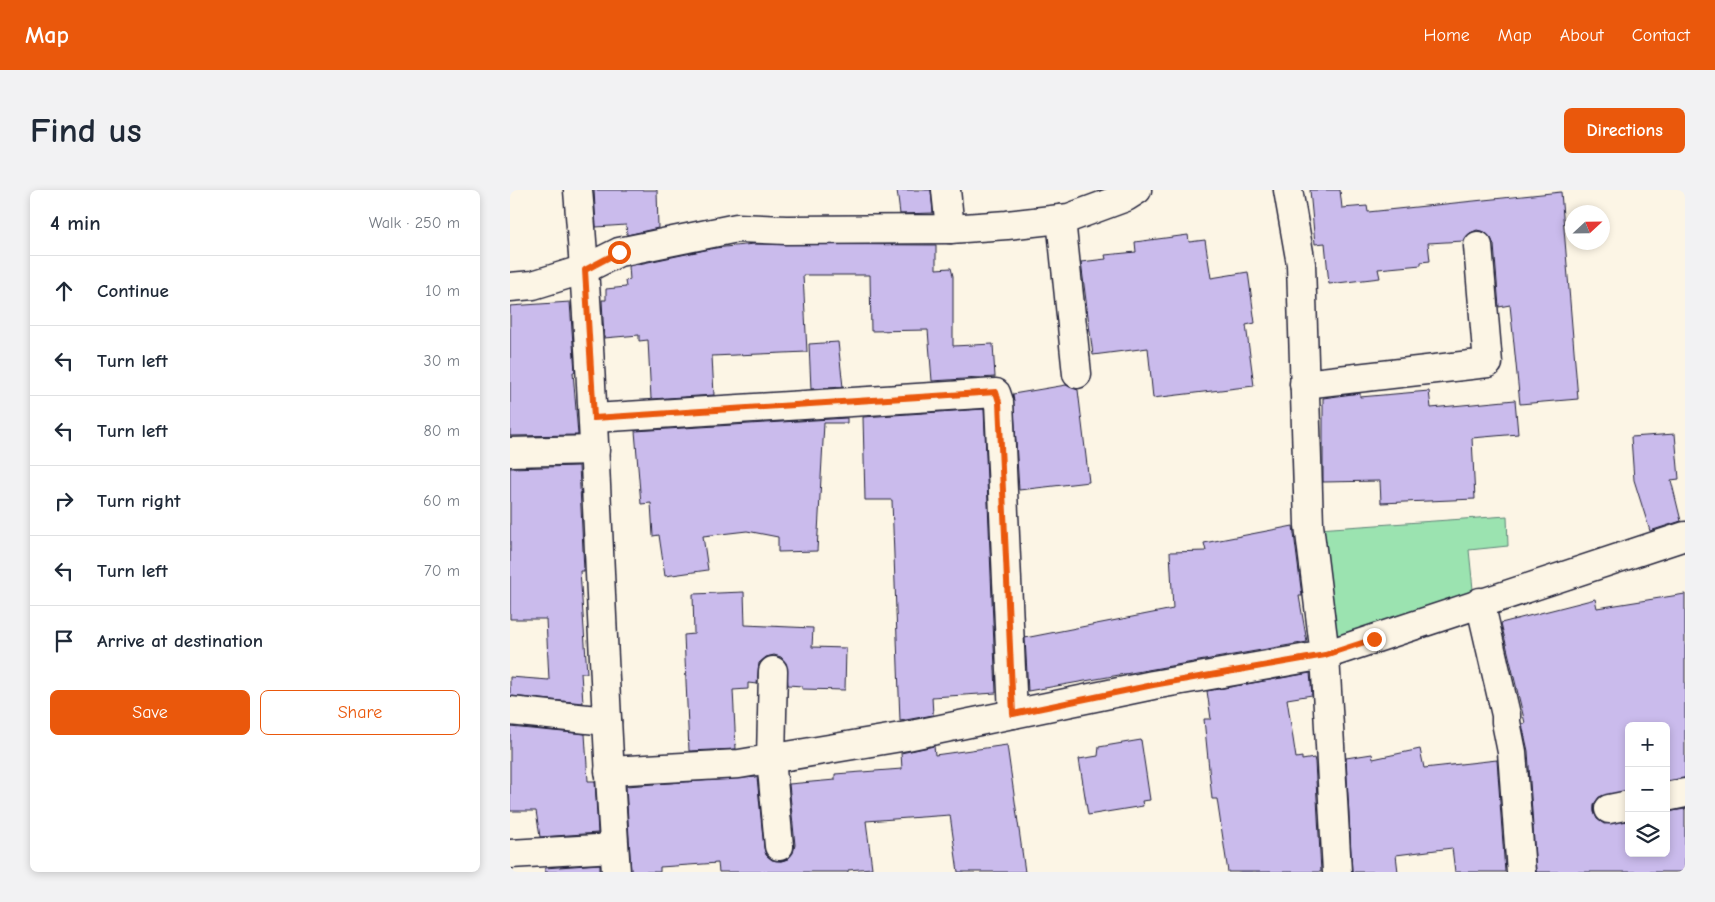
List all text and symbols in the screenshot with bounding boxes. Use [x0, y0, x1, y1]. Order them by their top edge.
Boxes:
text: Map [25, 21, 69, 49]
text: Home [1423, 25, 1470, 46]
text: Map [1498, 25, 1532, 46]
text: About [1560, 25, 1604, 46]
text: Contact [1632, 25, 1690, 46]
button: Directions [1564, 108, 1685, 153]
text: Find us [30, 110, 142, 151]
north arrow [1565, 205, 1610, 250]
text: 4 min [50, 211, 101, 235]
text: Walk · 250 m [369, 214, 460, 232]
route start [608, 241, 631, 264]
icon: ahead [50, 277, 78, 305]
text: Continue [97, 280, 169, 302]
text: 10 m [425, 282, 460, 300]
icon: left [50, 347, 78, 375]
text: Turn left [97, 350, 168, 372]
text: 30 m [424, 352, 460, 370]
icon: left [50, 417, 78, 445]
text: Turn left [97, 420, 168, 442]
text: 80 m [423, 422, 460, 440]
icon: right [50, 487, 78, 515]
text: Turn right [97, 490, 181, 512]
text: 60 m [423, 492, 460, 510]
icon: left [50, 557, 78, 585]
text: Turn left [97, 560, 168, 582]
text: 70 m [424, 562, 460, 580]
icon: arrive [50, 627, 78, 655]
route end [1363, 628, 1386, 651]
text: Arrive at destination [97, 630, 263, 652]
button: Save [50, 690, 250, 735]
button: Share [260, 690, 460, 735]
map controls [1625, 722, 1670, 857]
button: + [1625, 722, 1670, 767]
button: − [1625, 767, 1670, 812]
button: layers [1625, 812, 1670, 857]

